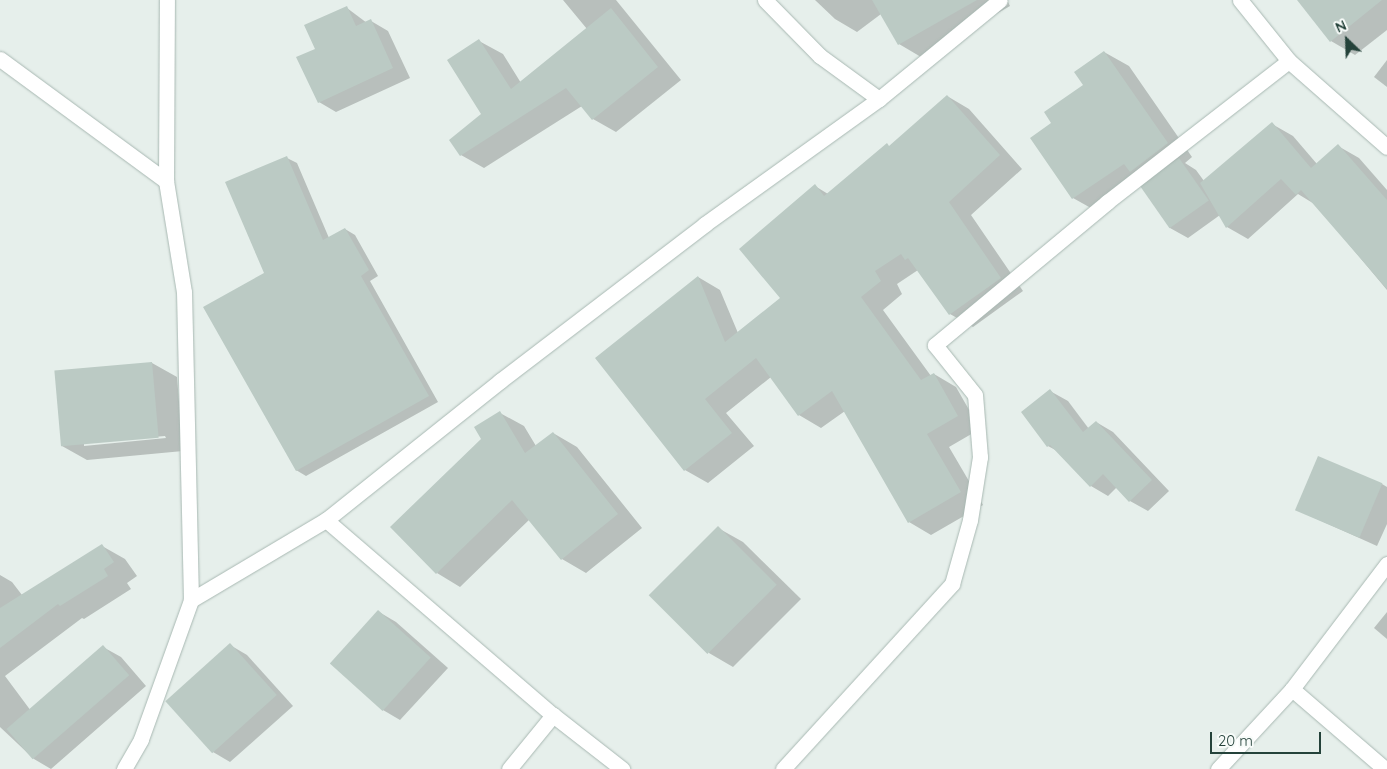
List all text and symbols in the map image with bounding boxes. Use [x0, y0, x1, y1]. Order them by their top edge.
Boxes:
north arrow [1322, 15, 1372, 65]
text: N [1333, 16, 1349, 37]
scale bar [1212, 722, 1323, 754]
text: 20 m [1218, 731, 1253, 750]

